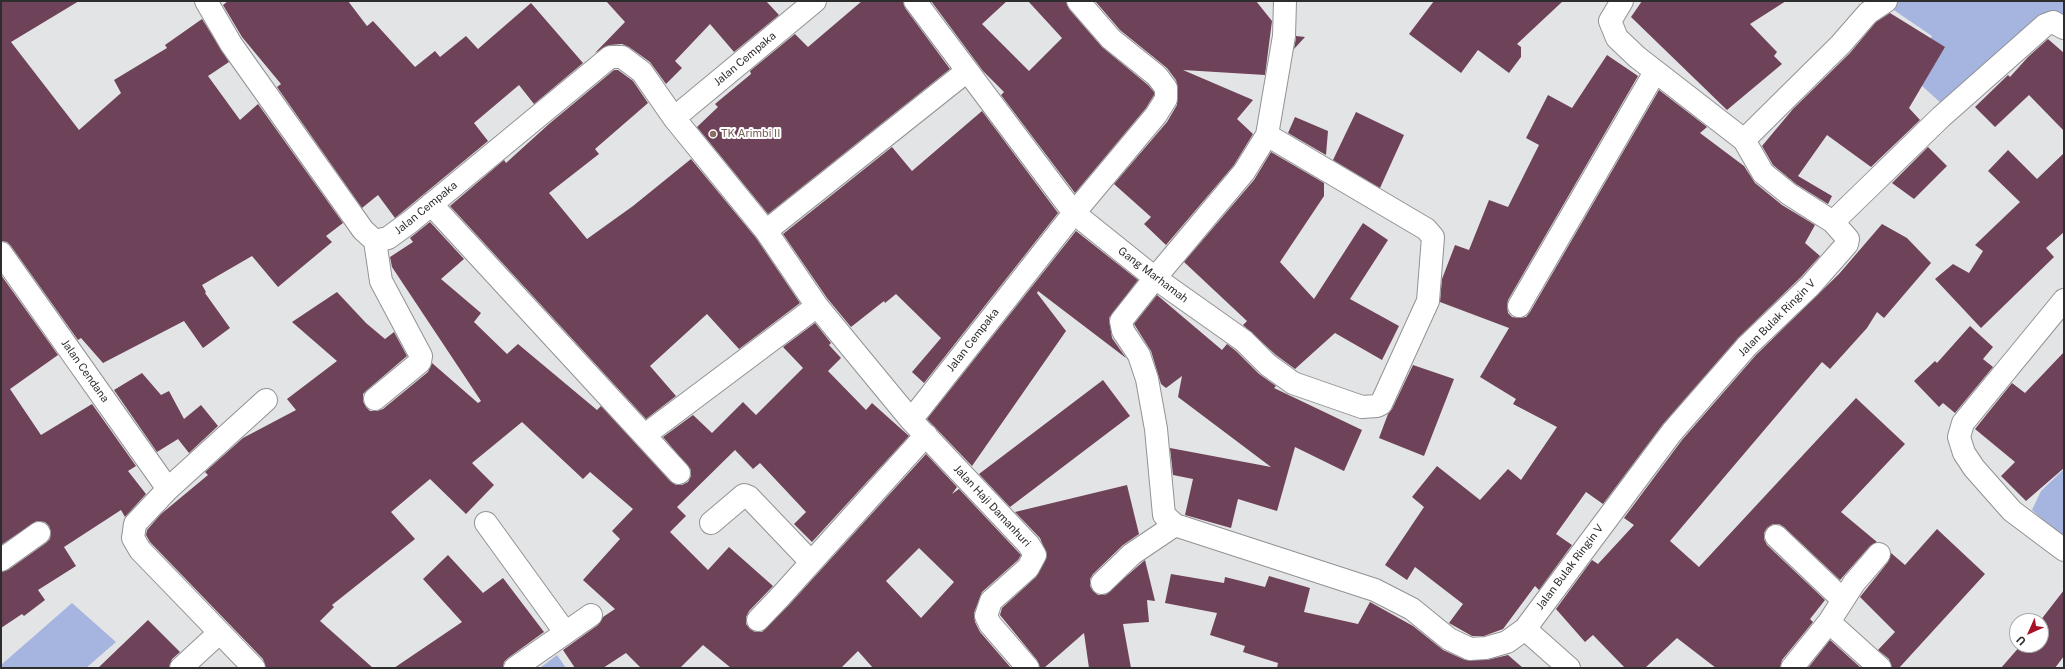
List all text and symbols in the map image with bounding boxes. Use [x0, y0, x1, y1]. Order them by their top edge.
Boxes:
street label: Jalan Cempaka [711, 29, 779, 89]
place label: TK Arimbi II [721, 127, 780, 141]
marker: TK Arimbi II [708, 129, 718, 139]
street label: Jalan Cempaka [392, 179, 460, 237]
street label: Gang Marhamah [1115, 244, 1191, 306]
street label: Jalan Bulak Ringin V [1736, 277, 1818, 359]
street label: Jalan Cempaka [944, 306, 1002, 374]
street label: Jalan Cendana [58, 337, 112, 405]
street label: Jalan Haji Damanhuri [951, 462, 1033, 550]
street label: Jalan Bulak Ringin V [1534, 522, 1606, 612]
north arrow [2009, 613, 2049, 653]
text: U [2014, 634, 2028, 648]

